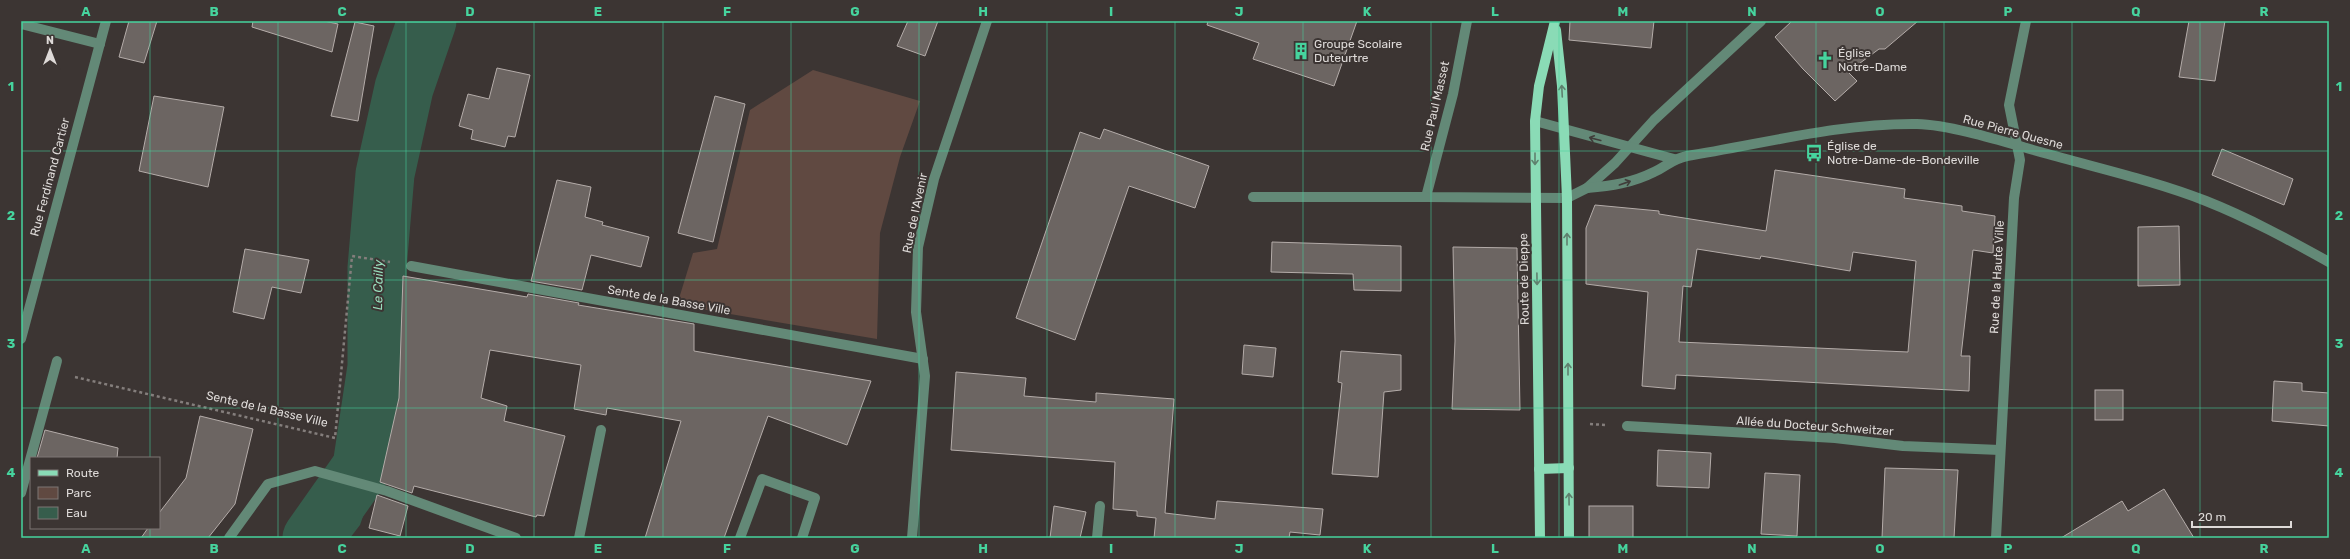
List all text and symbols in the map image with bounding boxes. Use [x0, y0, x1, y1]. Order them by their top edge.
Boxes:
text: A [81, 4, 91, 19]
text: B [209, 4, 219, 19]
text: C [337, 4, 347, 19]
text: D [465, 4, 475, 19]
text: E [594, 4, 602, 19]
text: F [723, 4, 731, 19]
text: G [850, 4, 860, 19]
text: H [978, 4, 988, 19]
text: I [1109, 4, 1113, 19]
text: J [1235, 4, 1243, 19]
text: K [1363, 4, 1372, 19]
text: L [1491, 4, 1499, 19]
text: M [1618, 4, 1628, 19]
text: N [1747, 4, 1757, 19]
text: O [1875, 4, 1885, 19]
text: P [2004, 4, 2013, 19]
text: Q [2131, 4, 2141, 19]
text: R [2260, 4, 2269, 19]
north arrow [30, 30, 70, 70]
text: N [46, 34, 54, 47]
place label: Groupe Scolaire Duteurtre [1314, 37, 1402, 65]
building icon: Groupe Scolaire Duteurtre [1291, 41, 1311, 61]
place label: Église Notre-Dame [1838, 46, 1907, 74]
church icon: Église Notre-Dame [1815, 50, 1835, 70]
street label: Rue Paul Masset [1418, 59, 1452, 152]
text: 1 [8, 79, 14, 94]
text: 1 [2336, 79, 2342, 94]
one-way arrow [1559, 85, 1566, 98]
street label: Rue Pierre Quesne [1961, 112, 2065, 152]
street label: Rue Ferdinand Cartier [27, 116, 73, 238]
one-way arrow [1589, 134, 1602, 142]
place label: Église de Notre-Dame-de-Bondeville [1827, 139, 1980, 167]
bus stop icon: Église de Notre-Dame-de-Bondeville [1804, 143, 1824, 163]
one-way arrow [1531, 152, 1539, 165]
street label: Rue de l'Avenir [900, 171, 930, 254]
one-way arrow [1619, 179, 1632, 186]
text: 2 [7, 208, 15, 223]
text: 2 [2335, 208, 2343, 223]
street label: Rue de la Haute Ville [1987, 220, 2007, 334]
street label: Route de Dieppe [1516, 233, 1532, 325]
one-way arrow [1563, 233, 1571, 246]
water label: Le Cailly [370, 259, 386, 310]
one-way arrow [1533, 272, 1541, 285]
street label: Sente de la Basse Ville [606, 282, 732, 318]
text: 3 [7, 336, 16, 351]
text: 3 [2335, 336, 2344, 351]
one-way arrow [1564, 363, 1572, 376]
street label: Sente de la Basse Ville [205, 388, 329, 430]
street label: Allée du Docteur Schweitzer [1736, 414, 1895, 439]
legend [30, 457, 160, 529]
text: 4 [7, 465, 16, 480]
text: 4 [2335, 465, 2344, 480]
text: Route [66, 466, 100, 480]
text: Parc [66, 486, 92, 500]
one-way arrow [1565, 493, 1573, 506]
scale bar [2192, 503, 2291, 529]
text: Eau [66, 506, 87, 520]
text: 20 m [2198, 510, 2226, 524]
text: A [81, 541, 91, 556]
text: B [209, 541, 219, 556]
text: C [337, 541, 347, 556]
text: D [465, 541, 475, 556]
text: E [594, 541, 602, 556]
text: F [723, 541, 731, 556]
text: G [850, 541, 860, 556]
text: H [978, 541, 988, 556]
text: I [1109, 541, 1113, 556]
text: J [1235, 541, 1243, 556]
text: K [1363, 541, 1372, 556]
text: L [1491, 541, 1499, 556]
text: M [1618, 541, 1628, 556]
text: N [1747, 541, 1757, 556]
text: O [1875, 541, 1885, 556]
text: P [2004, 541, 2013, 556]
text: Q [2131, 541, 2141, 556]
text: R [2260, 541, 2269, 556]

